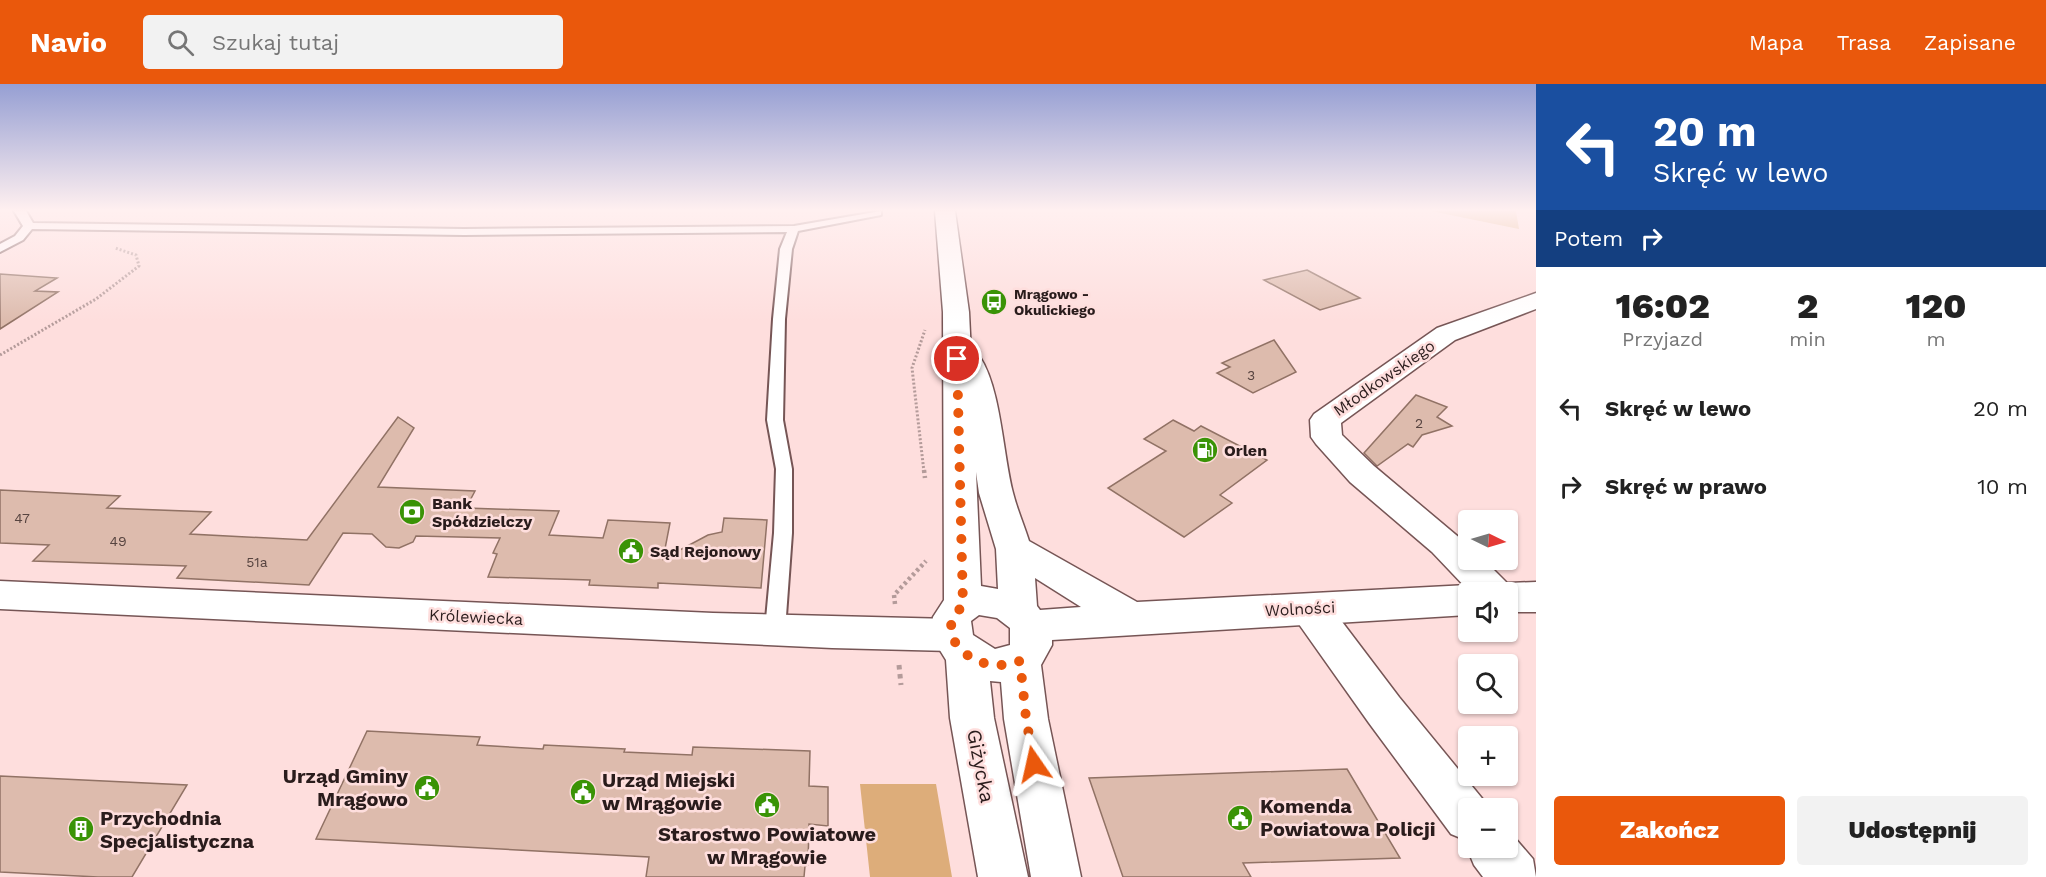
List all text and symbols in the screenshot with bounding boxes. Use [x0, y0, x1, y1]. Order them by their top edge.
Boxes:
search box [143, 15, 563, 69]
text: Navio [30, 26, 107, 59]
icon: search [164, 26, 197, 59]
text: Szukaj tutaj [212, 30, 339, 55]
text: Mapa [1749, 30, 1804, 55]
text: Trasa [1837, 30, 1891, 55]
text: Zapisane [1924, 30, 2016, 55]
text: 20 m [1653, 107, 1757, 156]
icon: left [1554, 108, 1632, 186]
text: Skręć w lewo [1653, 157, 1829, 189]
icon: right [1635, 222, 1668, 255]
text: Potem [1554, 226, 1623, 251]
text: 16:02 [1615, 285, 1710, 327]
text: 2 [1797, 285, 1818, 327]
text: 120 [1905, 285, 1967, 327]
place label: Mrągowo - Okulickiego [1014, 286, 1095, 318]
bus stop icon: Mrągowo - Okulickiego [979, 287, 1009, 317]
text: Przyjazd [1622, 327, 1703, 351]
text: min [1789, 327, 1826, 351]
text: m [1926, 327, 1945, 351]
pin [931, 333, 982, 384]
street label: Młodkowskiego [1330, 336, 1438, 420]
icon: arrive [940, 342, 973, 375]
house number: 3 [1247, 367, 1255, 383]
icon: left [1554, 392, 1587, 425]
text: Skręć w lewo [1605, 396, 1751, 421]
text: 20 m [1973, 396, 2028, 421]
house number: 2 [1415, 415, 1423, 431]
fuel station icon: Orlen [1190, 435, 1220, 465]
place label: Orlen [1224, 441, 1267, 460]
icon: right [1554, 470, 1587, 503]
text: Skręć w prawo [1605, 474, 1767, 499]
text: 10 m [1977, 474, 2028, 499]
place label: Bank Spółdzielczy [432, 494, 533, 531]
bank icon: Bank Spółdzielczy [397, 497, 427, 527]
house number: 47 [14, 510, 30, 526]
north arrow [1458, 510, 1518, 570]
map controls [1458, 510, 1518, 858]
house number: 49 [109, 533, 127, 549]
public building icon: Sąd Rejonowy [616, 536, 646, 566]
place label: Sąd Rejonowy [650, 542, 762, 561]
house number: 51a [246, 554, 268, 570]
button: sound [1458, 582, 1518, 642]
street label: Wolności [1264, 598, 1336, 620]
street label: Królewiecka [429, 605, 523, 629]
button: search [1458, 654, 1518, 714]
button: + [1458, 726, 1518, 786]
street label: Giżycka [962, 727, 1000, 805]
position arrow [1002, 732, 1066, 796]
place label: Urząd Gminy Mrągowo [283, 764, 409, 811]
place label: Urząd Miejski w Mrągowie [602, 768, 735, 815]
public building icon: Urząd Gminy Mrągowo [412, 773, 442, 803]
public building icon: Urząd Miejski w Mrągowie [568, 777, 598, 807]
public building icon: Starostwo Powiatowe w Mrągowie [752, 790, 782, 820]
place label: Komenda Powiatowa Policji [1260, 794, 1436, 841]
button: Zakończ [1554, 796, 1785, 865]
button: Udostępnij [1797, 796, 2028, 865]
button: − [1458, 798, 1518, 858]
public building icon: Komenda Powiatowa Policji [1225, 803, 1255, 833]
place label: Przychodnia Specjalistyczna [100, 806, 255, 853]
building icon: Przychodnia Specjalistyczna [66, 814, 96, 844]
place label: Starostwo Powiatowe w Mrągowie [658, 822, 876, 869]

